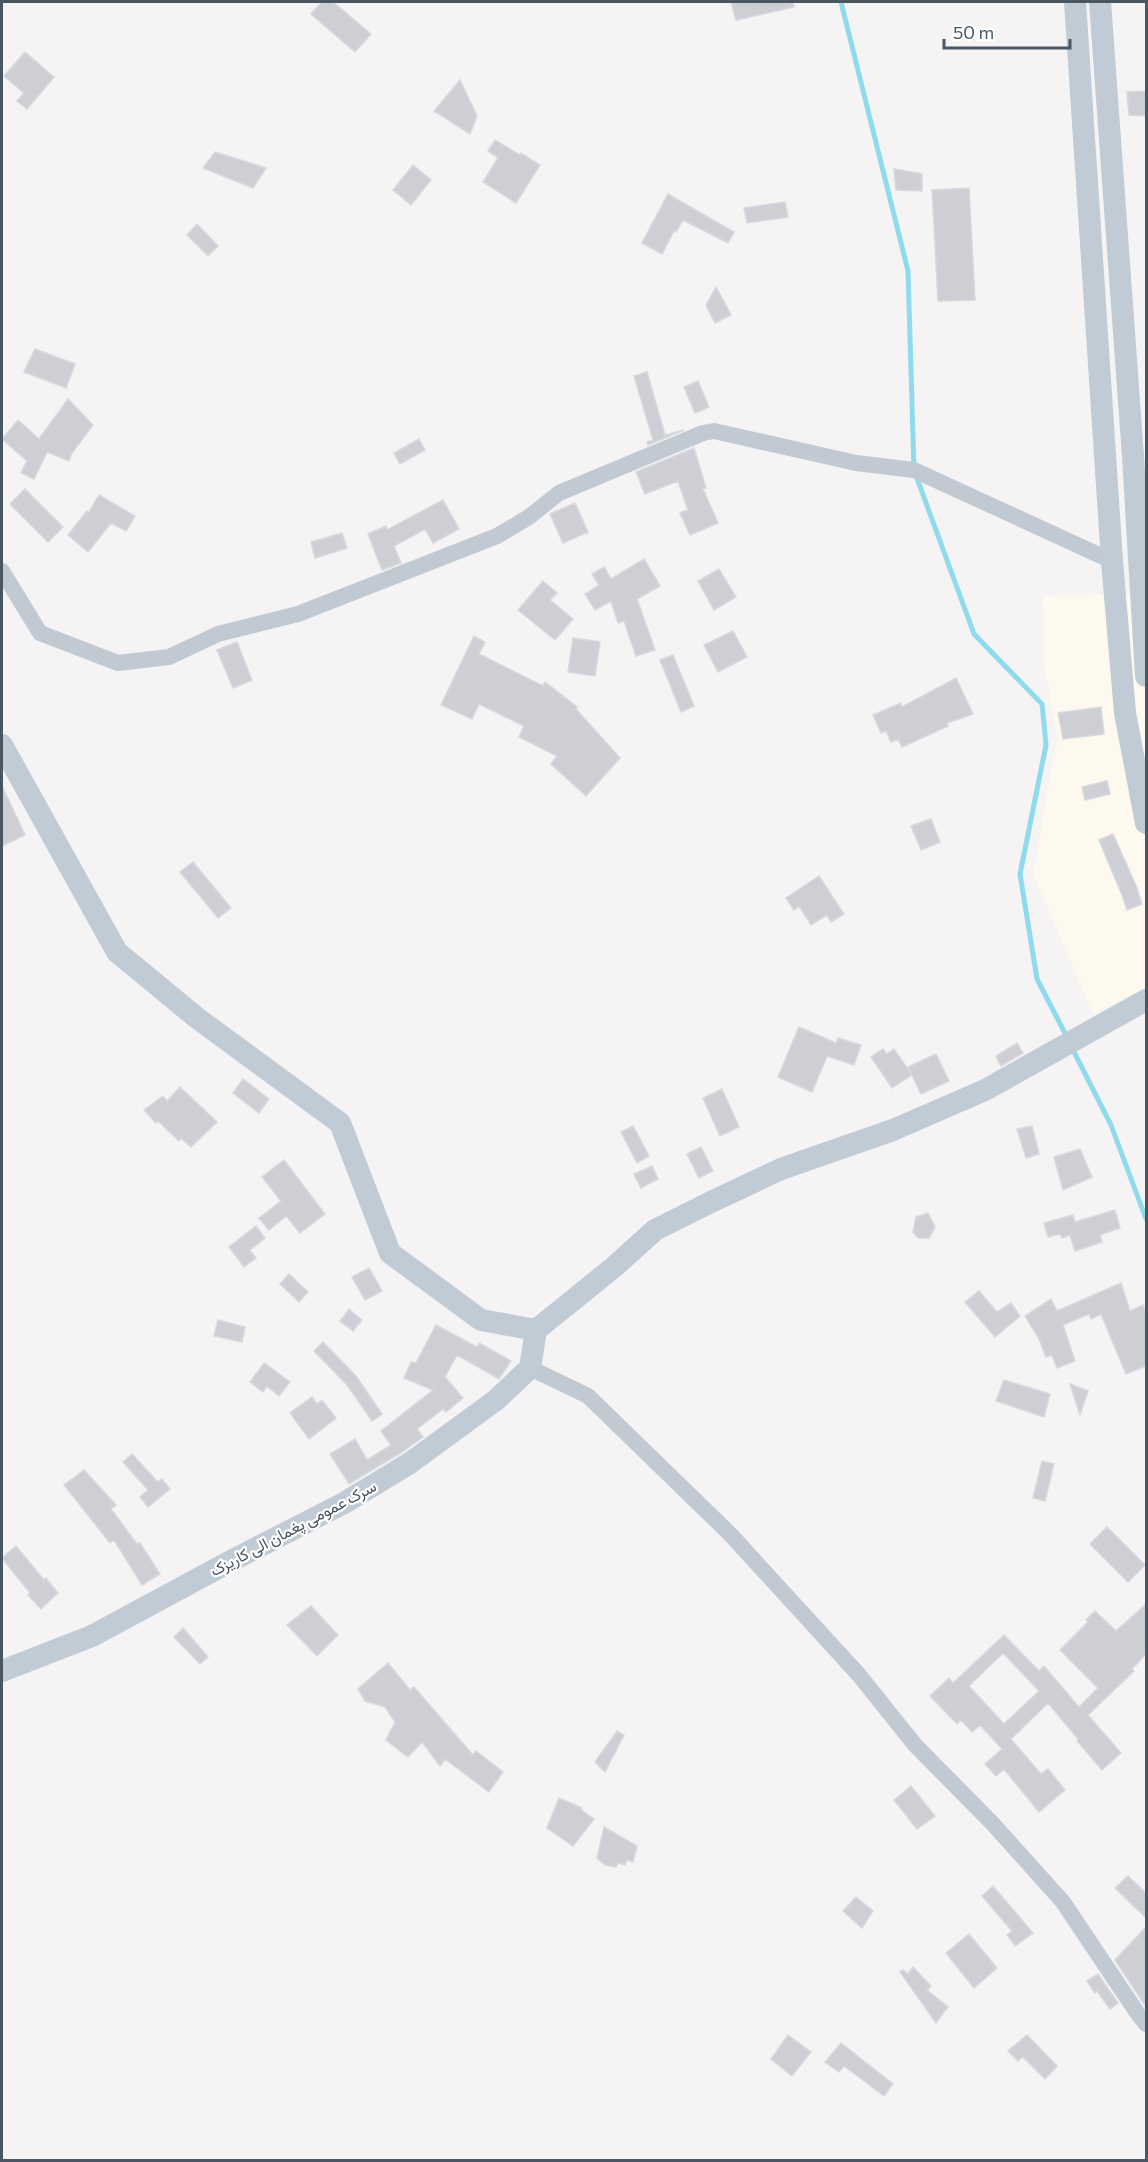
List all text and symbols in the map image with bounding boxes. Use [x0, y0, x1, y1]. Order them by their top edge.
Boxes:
scale bar [944, 12, 1070, 50]
text: 50 m [953, 21, 994, 43]
street label: سرک عمومی پغمان الی کاریزک [206, 1476, 381, 1582]

